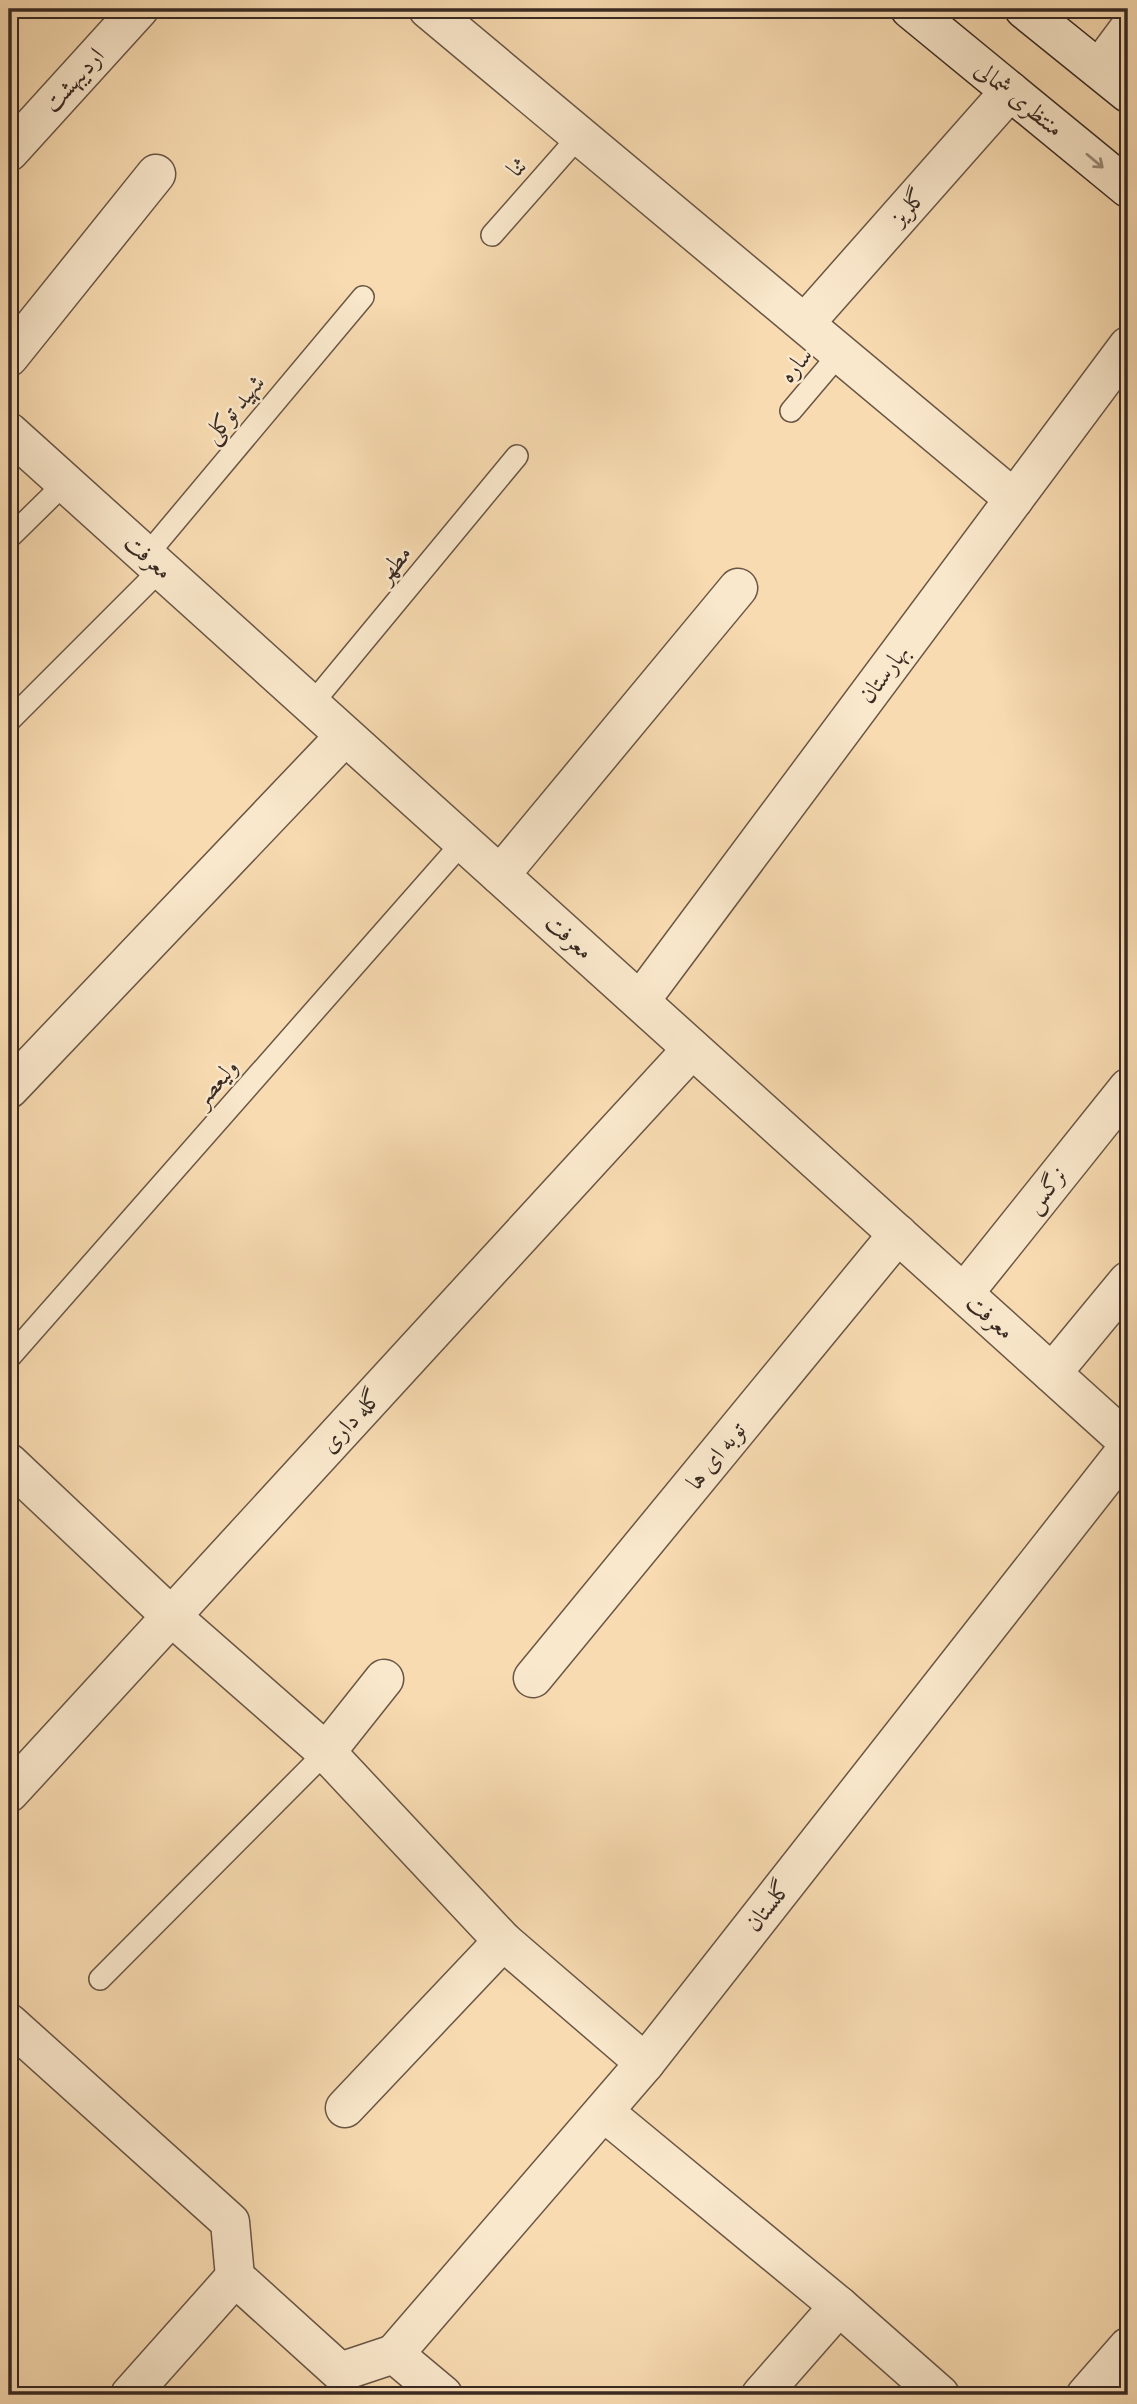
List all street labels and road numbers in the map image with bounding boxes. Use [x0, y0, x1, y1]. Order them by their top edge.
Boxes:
street label: اردیبهشت [37, 41, 111, 119]
street label: منتظری شمالی [968, 54, 1070, 144]
street label: ثنا [500, 150, 534, 184]
street label: گلریز [881, 182, 933, 235]
street label: ساره [772, 341, 820, 389]
street label: شهید توکلی [196, 368, 273, 451]
street label: معرفت [117, 527, 179, 587]
street label: مطهر [367, 539, 419, 592]
street label: بهارستان [852, 638, 916, 710]
street label: معرفت [538, 907, 600, 967]
street label: ولیعصر [185, 1052, 245, 1116]
street label: نرگس [1018, 1160, 1074, 1220]
street label: معرفت [959, 1287, 1021, 1347]
street label: گله داری [314, 1383, 388, 1459]
street label: توبه ای ها [679, 1415, 753, 1496]
street label: گلستان [738, 1874, 798, 1938]

